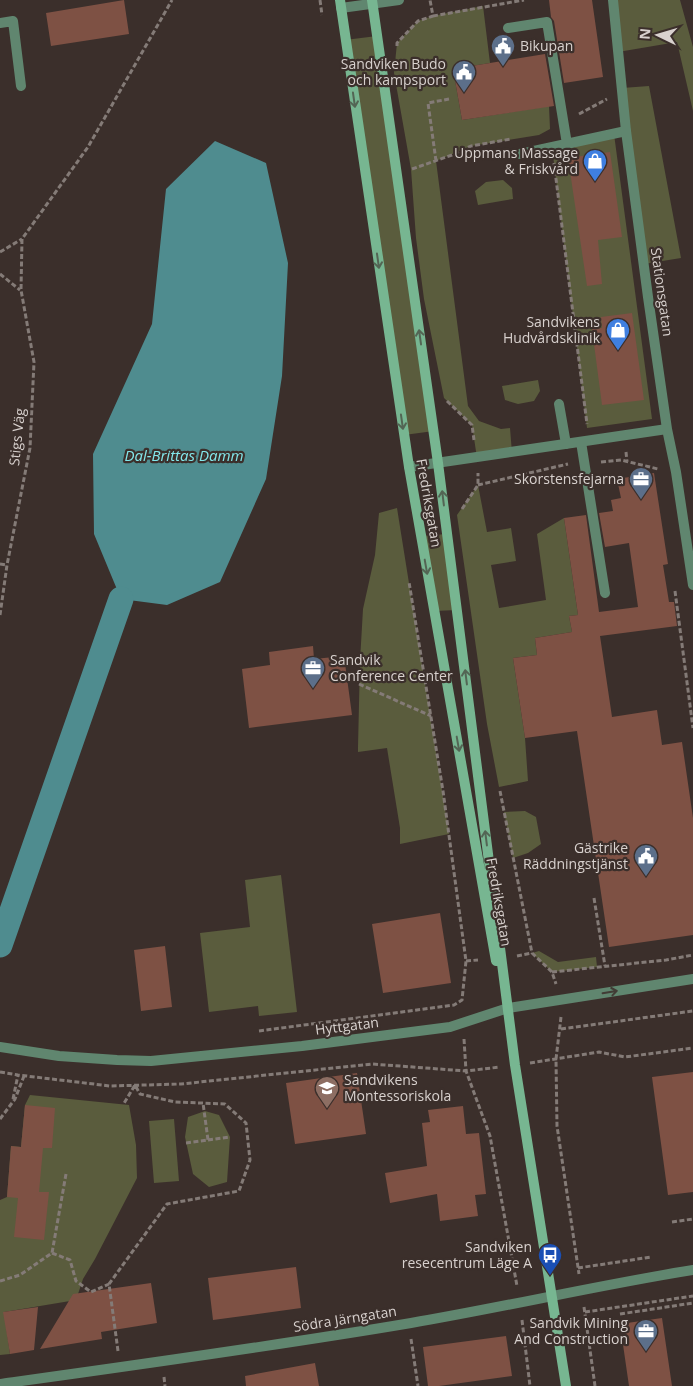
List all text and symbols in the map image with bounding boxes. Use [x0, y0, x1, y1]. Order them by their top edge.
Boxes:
north arrow [633, 10, 683, 60]
text: N [635, 27, 655, 40]
public building icon: Bikupan [490, 33, 516, 67]
place label: Bikupan [520, 36, 573, 55]
place label: Sandviken Budo och kampsport [341, 54, 446, 89]
public building icon: Sandviken Budo och kampsport [451, 59, 477, 93]
one-way arrow [349, 92, 359, 108]
place label: Uppmans Massage & Friskvård [454, 143, 578, 178]
shop icon: Uppmans Massage & Friskvård [582, 148, 608, 182]
street label: Stationsgatan [647, 246, 678, 338]
one-way arrow [373, 253, 383, 269]
place label: Sandvikens Hudvårdsklinik [503, 312, 601, 347]
shop icon: Sandvikens Hudvårdsklinik [605, 317, 631, 351]
one-way arrow [415, 330, 425, 346]
street label: Stigs Väg [4, 407, 29, 467]
one-way arrow [397, 413, 407, 429]
water label: Dal-Brittas Damm [124, 445, 244, 465]
street label: Fredriksgatan [412, 457, 447, 549]
office icon: Skorstensfejarna [628, 466, 654, 500]
place label: Skorstensfejarna [514, 469, 624, 488]
one-way arrow [438, 491, 448, 507]
one-way arrow [422, 558, 432, 574]
place label: Sandvik Conference Center [330, 650, 453, 685]
office icon: Sandvik Conference Center [300, 655, 326, 689]
one-way arrow [461, 669, 471, 685]
one-way arrow [453, 736, 463, 752]
one-way arrow [481, 830, 491, 846]
place label: Gästrike Räddningstjänst [523, 838, 628, 873]
public building icon: Gästrike Räddningstjänst [633, 843, 659, 877]
street label: Fredriksgatan [482, 856, 517, 948]
one-way arrow [602, 987, 618, 997]
street label: Hyttgatan [314, 1012, 380, 1039]
place label: Sandvikens Montessoriskola [344, 1070, 451, 1105]
school or university icon: Sandvikens Montessoriskola [314, 1075, 340, 1109]
place label: Sandviken resecentrum Läge A [402, 1237, 532, 1272]
bus stop icon: Sandviken resecentrum Läge A [537, 1242, 563, 1276]
street label: Södra Järngatan [292, 1301, 398, 1336]
place label: Sandvik Mining And Construction [514, 1313, 628, 1348]
office icon: Sandvik Mining And Construction [633, 1318, 659, 1352]

